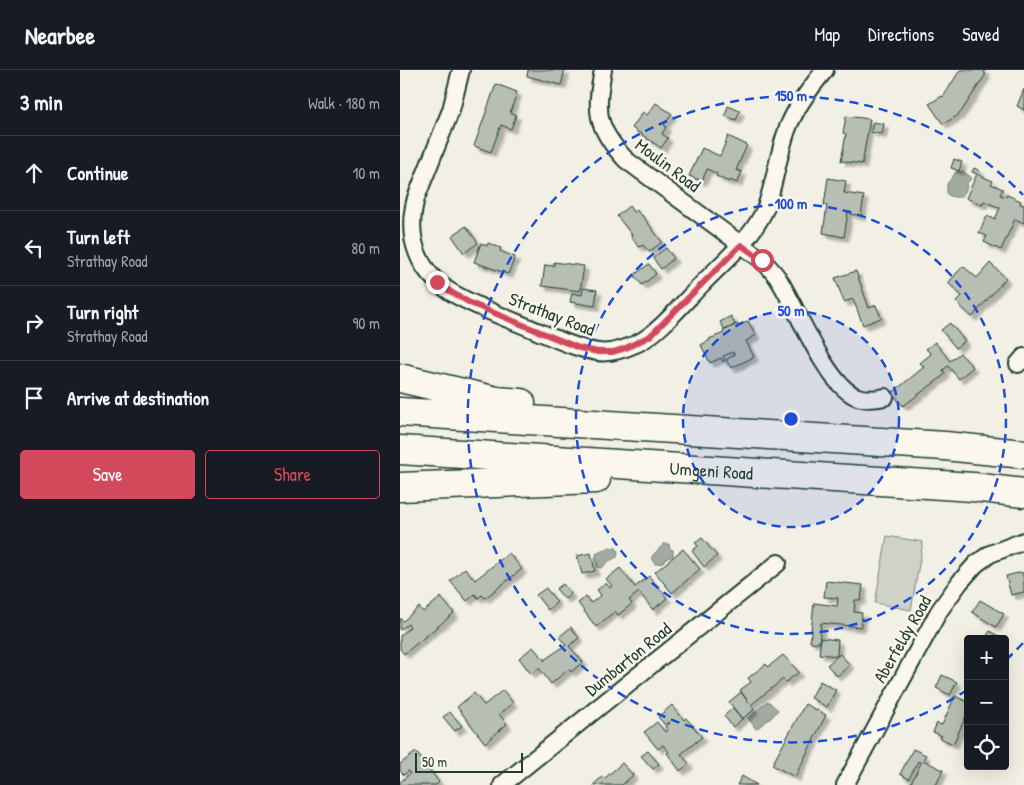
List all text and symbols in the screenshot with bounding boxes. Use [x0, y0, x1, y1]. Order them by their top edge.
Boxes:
text: Nearbee [25, 19, 95, 51]
text: Map [815, 22, 840, 47]
text: Directions [868, 22, 934, 47]
text: Saved [962, 22, 999, 47]
text: 150 m [775, 85, 807, 106]
text: 3 min [20, 88, 63, 117]
text: Walk · 180 m [308, 92, 380, 114]
street label: Moulin Road [630, 132, 706, 198]
icon: ahead [20, 159, 48, 187]
text: Continue [67, 160, 128, 186]
text: 10 m [352, 162, 380, 184]
text: 100 m [775, 193, 807, 214]
text: Turn left [67, 224, 130, 250]
icon: left [20, 234, 48, 262]
text: 80 m [351, 237, 380, 259]
route start [751, 249, 774, 272]
text: Strathay Road [67, 250, 147, 272]
route end [426, 271, 449, 294]
street label: Strathay Road [505, 286, 599, 342]
text: Turn right [67, 299, 138, 325]
text: 50 m [778, 300, 804, 321]
icon: right [20, 309, 48, 337]
text: 90 m [352, 312, 380, 334]
text: Strathay Road [67, 325, 147, 347]
icon: arrive [20, 384, 48, 412]
text: Arrive at destination [67, 385, 209, 411]
centre of rings [782, 410, 800, 428]
button: Save [20, 450, 195, 499]
button: Share [205, 450, 380, 499]
street label: Umgeni Road [669, 455, 754, 485]
street label: Aberfeldy Road [867, 591, 937, 687]
street label: Dumbarton Road [579, 616, 677, 702]
map controls [964, 635, 1009, 770]
button: + [964, 635, 1009, 680]
button: − [964, 680, 1009, 725]
button: locate [964, 725, 1009, 770]
scale bar [415, 750, 522, 773]
text: 50 m [422, 752, 447, 771]

